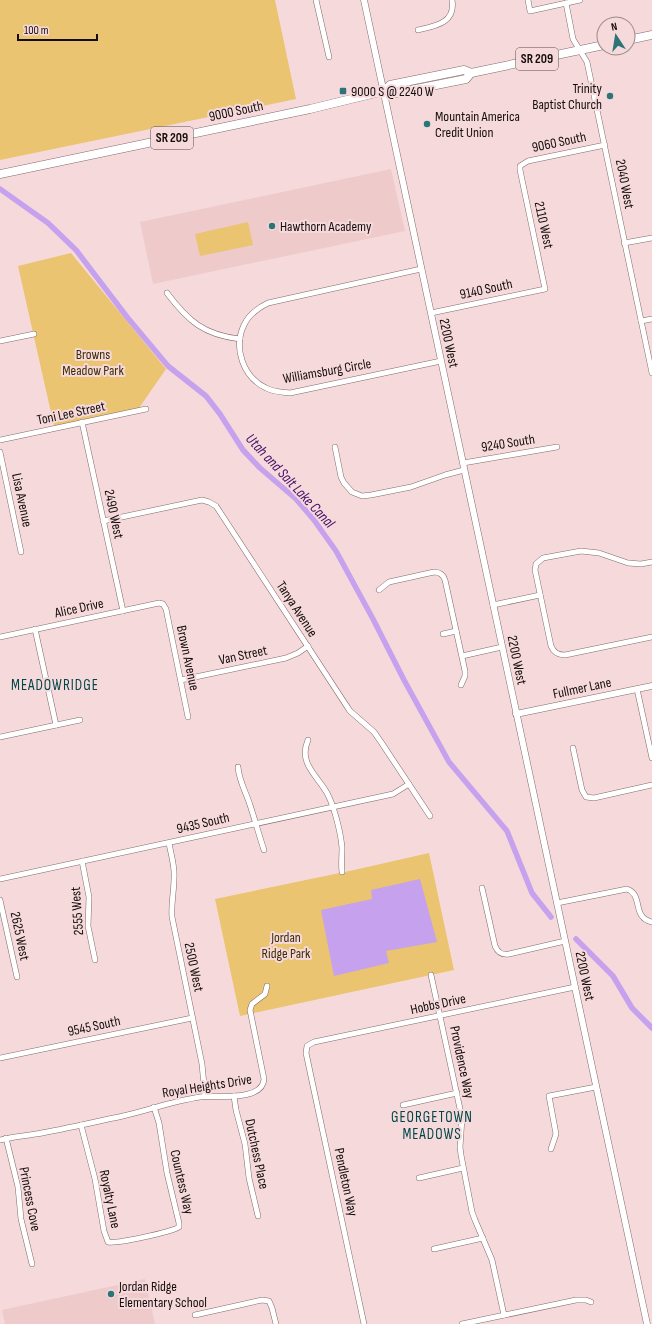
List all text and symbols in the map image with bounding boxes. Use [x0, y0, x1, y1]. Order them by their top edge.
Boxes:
scale bar [18, 16, 97, 42]
north arrow [596, 16, 636, 56]
text: N [610, 20, 618, 34]
text: 100 m [24, 23, 49, 38]
road number: SR 209 [516, 48, 558, 70]
place label: Trinity Baptist Church [532, 80, 603, 113]
place label: 9000 S @ 2240 W [351, 83, 434, 100]
marker: 9000 S @ 2240 W [338, 86, 348, 96]
marker: Trinity Baptist Church [605, 91, 615, 101]
street label: 9000 South [207, 97, 265, 125]
place label: Mountain America Credit Union [435, 108, 520, 141]
marker: Mountain America Credit Union [422, 119, 432, 129]
road number: SR 209 [151, 127, 193, 149]
street label: 9060 South [530, 128, 588, 156]
street label: 2040 West [612, 158, 638, 210]
street label: 2110 West [531, 200, 557, 250]
place label: Hawthorn Academy [280, 218, 372, 235]
marker: Hawthorn Academy [267, 221, 277, 231]
street label: 9140 South [458, 275, 514, 303]
street label: 2200 West [435, 317, 463, 369]
park label: Browns Meadow Park [62, 346, 124, 379]
street label: Williamsburg Circle [282, 355, 372, 387]
street label: Toni Lee Street [35, 397, 107, 429]
water label: Utah and Salt Lake Canal [241, 430, 340, 533]
street label: 9240 South [480, 430, 536, 456]
street label: Lisa Avenue [8, 472, 36, 528]
street label: 2490 West [100, 488, 128, 540]
street label: Tanya Avenue [273, 578, 321, 640]
street label: Alice Drive [52, 595, 105, 622]
street label: Brown Avenue [173, 624, 203, 692]
street label: 2200 West [503, 634, 531, 686]
street label: Van Street [217, 642, 269, 668]
street label: Fullmer Lane [551, 674, 613, 702]
district label: MEADOWRIDGE [11, 676, 99, 695]
street label: 9435 South [175, 809, 231, 837]
street label: 2555 West [67, 886, 87, 936]
street label: 2625 West [7, 910, 33, 962]
park label: Jordan Ridge Park [262, 929, 311, 962]
street label: 2500 West [180, 941, 208, 993]
street label: 2200 West [571, 950, 599, 1002]
street label: Hobbs Drive [409, 990, 467, 1018]
street label: 9545 South [66, 1012, 122, 1040]
street label: Providence Way [446, 1024, 478, 1100]
street label: Royal Heights Drive [161, 1071, 253, 1101]
district label: GEORGETOWN MEADOWS [391, 1108, 473, 1144]
street label: Dutchess Place [241, 1117, 273, 1191]
street label: Pendleton Way [330, 1146, 362, 1218]
street label: Countess Way [166, 1148, 198, 1217]
street label: Princess Cove [15, 1165, 45, 1233]
street label: Royalty Lane [96, 1168, 124, 1230]
place label: Jordan Ridge Elementary School [118, 1278, 207, 1311]
marker: Jordan Ridge Elementary School [106, 1289, 116, 1299]

